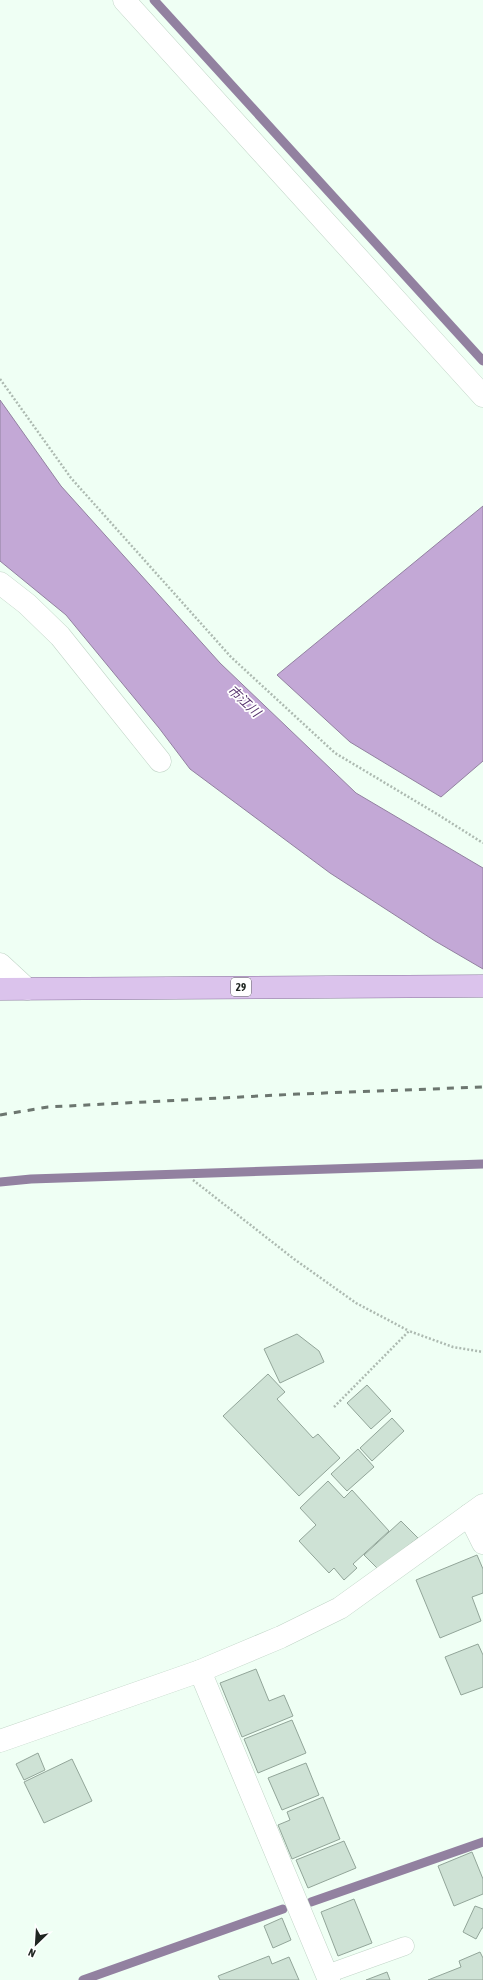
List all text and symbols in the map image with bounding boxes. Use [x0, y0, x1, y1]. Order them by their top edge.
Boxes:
water label: 市江川 [225, 682, 265, 721]
road number: 29 [231, 978, 251, 996]
north arrow [16, 1924, 56, 1964]
text: N [26, 1946, 37, 1960]

